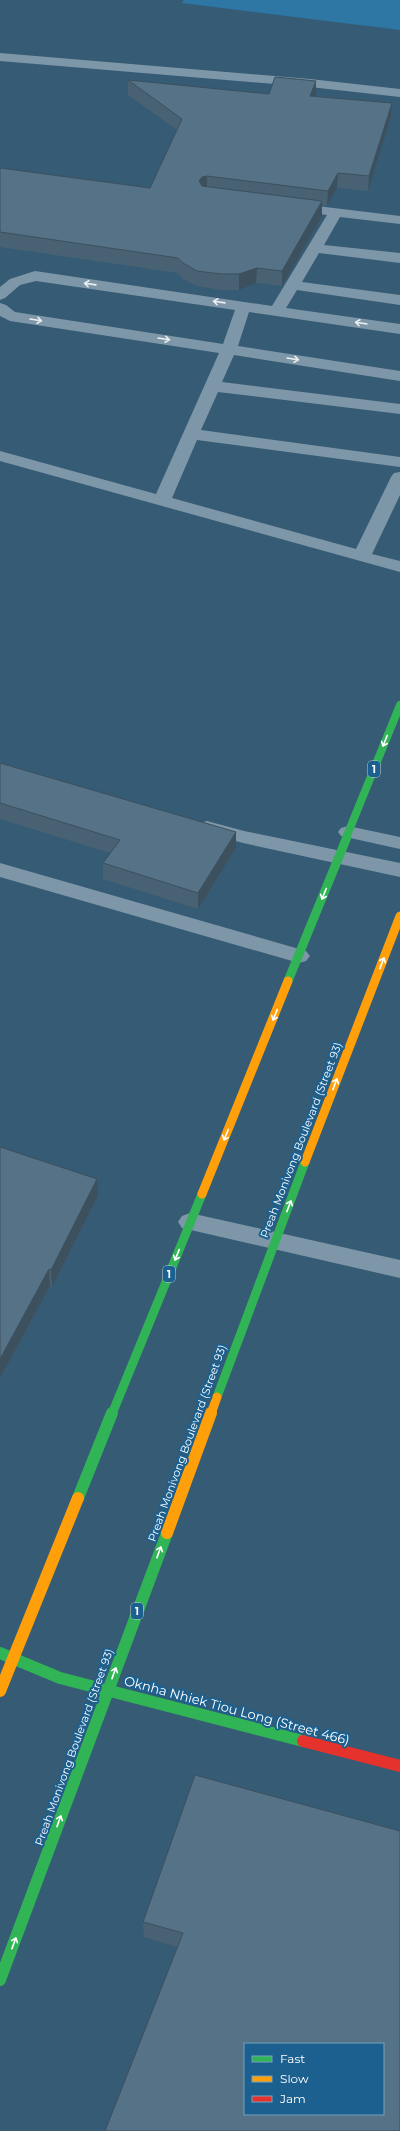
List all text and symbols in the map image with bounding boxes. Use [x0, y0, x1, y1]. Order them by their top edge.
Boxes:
one-way arrow [84, 280, 97, 288]
one-way arrow [213, 298, 226, 306]
one-way arrow [29, 316, 42, 324]
one-way arrow [355, 319, 368, 327]
one-way arrow [158, 336, 171, 344]
one-way arrow [286, 355, 299, 363]
one-way arrow [381, 735, 389, 747]
road number: 1 [368, 761, 380, 777]
one-way arrow [320, 888, 328, 900]
one-way arrow [378, 957, 386, 969]
one-way arrow [271, 1008, 278, 1020]
street label: Preah Monivong Boulevard (Street 93) [257, 1040, 345, 1240]
one-way arrow [332, 1079, 340, 1091]
one-way arrow [221, 1128, 229, 1140]
one-way arrow [285, 1200, 293, 1212]
one-way arrow [172, 1249, 180, 1261]
road number: 1 [163, 1266, 175, 1282]
street label: Preah Monivong Boulevard (Street 93) [145, 1343, 229, 1543]
one-way arrow [156, 1546, 164, 1558]
road number: 1 [131, 1603, 143, 1619]
street label: Preah Monivong Boulevard (Street 93) [32, 1647, 116, 1847]
one-way arrow [110, 1668, 118, 1680]
street label: Oknha Nhiek Tiou Long (Street 466) [122, 1672, 352, 1748]
one-way arrow [55, 1816, 63, 1828]
one-way arrow [10, 1938, 18, 1950]
legend [244, 2043, 384, 2115]
text: Fast [280, 2051, 305, 2066]
text: Slow [280, 2071, 309, 2086]
text: Jam [279, 2091, 306, 2106]

